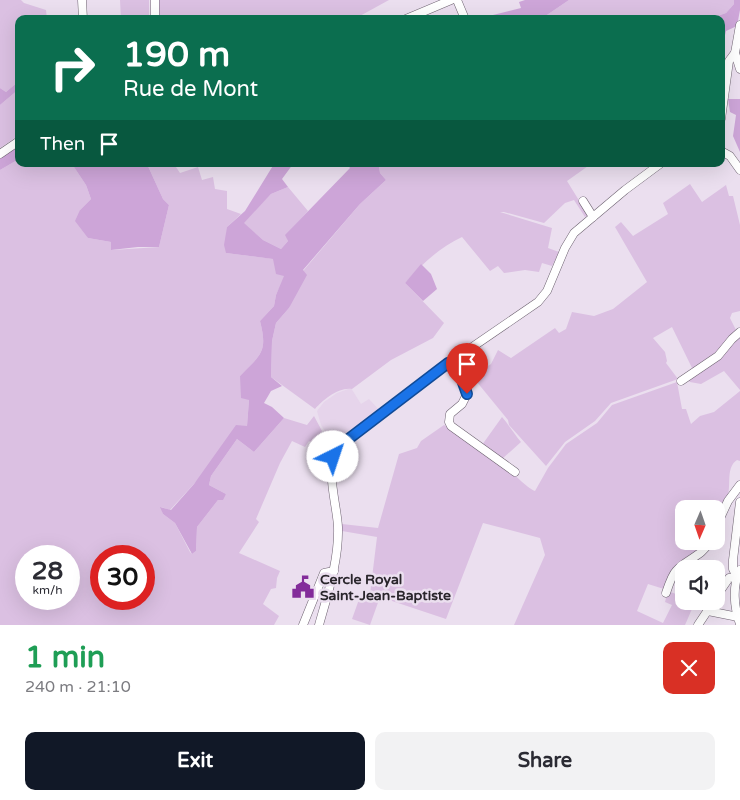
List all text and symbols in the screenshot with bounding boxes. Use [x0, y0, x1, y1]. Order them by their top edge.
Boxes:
text: 190 m [123, 34, 230, 76]
icon: right [40, 35, 105, 100]
text: Rue de Mont [123, 76, 258, 102]
icon: arrive [95, 130, 123, 158]
text: Then [40, 133, 85, 155]
pin [446, 343, 488, 394]
icon: arrive [453, 350, 481, 378]
position arrow [306, 430, 358, 482]
north arrow [675, 500, 725, 550]
map controls [675, 500, 725, 610]
speed limit sign: 30 [90, 545, 155, 610]
text: 28 [32, 556, 63, 586]
button: sound [675, 560, 725, 610]
place label: Cercle Royal Saint-Jean-Baptiste [320, 571, 451, 604]
public building icon: Cercle Royal Saint-Jean-Baptiste [290, 574, 316, 600]
text: km/h [32, 583, 63, 597]
text: 1 min [25, 639, 105, 676]
button: close [663, 642, 715, 694]
text: 240 m · 21:10 [25, 677, 131, 697]
button: Exit [25, 732, 365, 790]
button: Share [375, 732, 715, 790]

